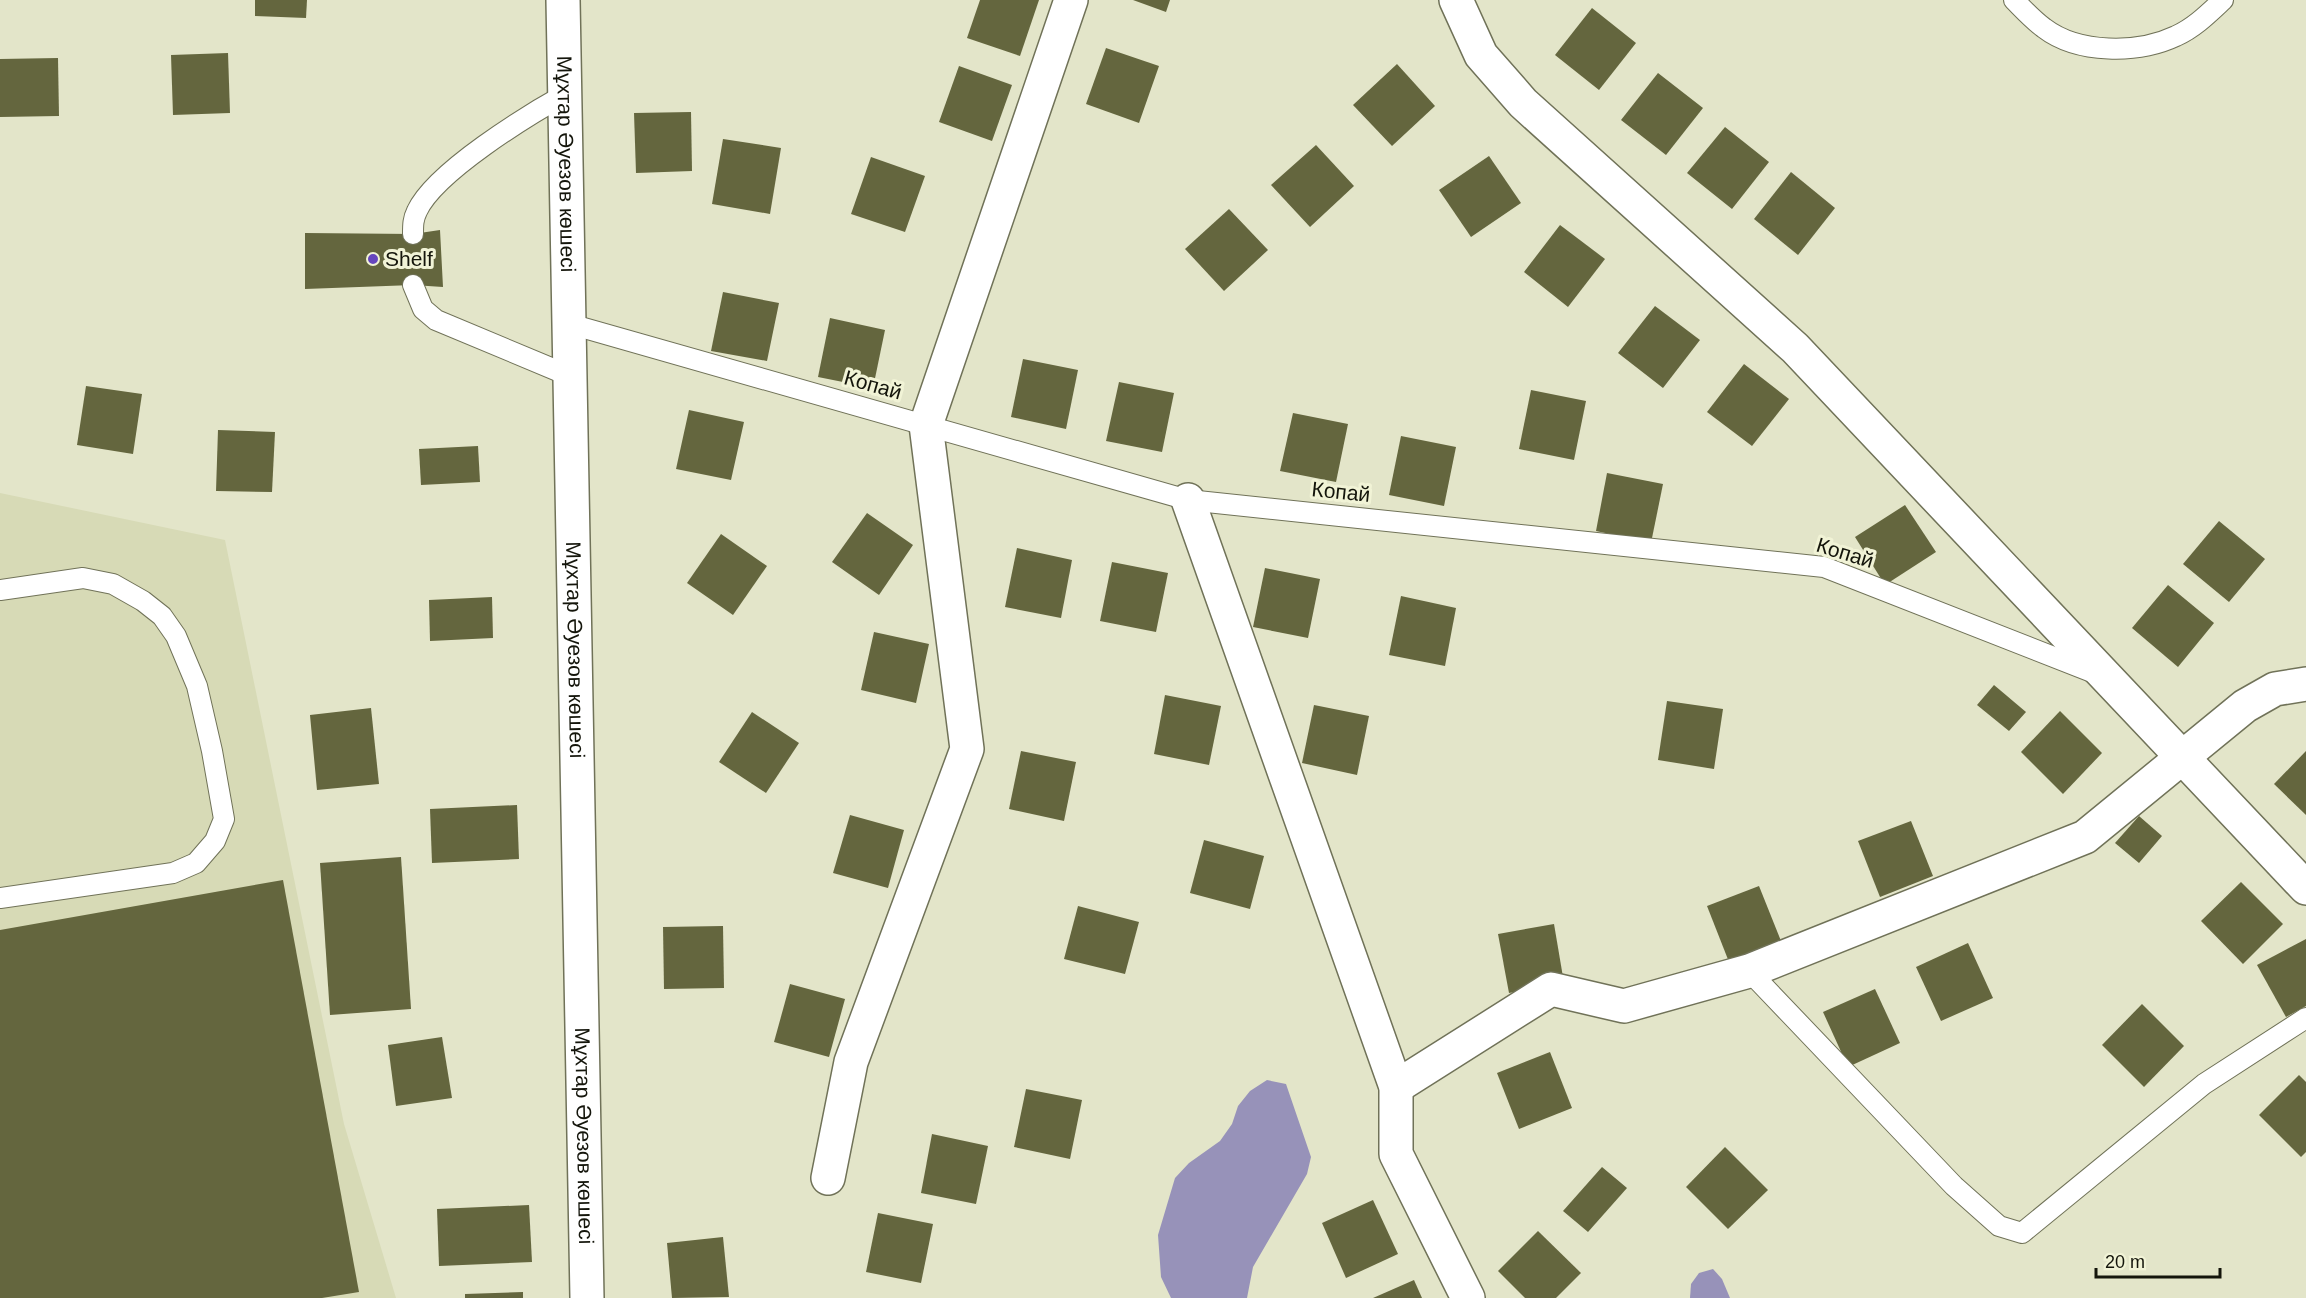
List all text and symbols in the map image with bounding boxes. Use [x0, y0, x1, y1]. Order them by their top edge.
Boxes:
street label: Мұхтар Әуезов көшесі [553, 55, 580, 273]
place label: Shelf [385, 247, 433, 270]
marker: Shelf [366, 252, 380, 266]
street label: Копай [842, 365, 905, 404]
street label: Копай [1311, 477, 1371, 506]
street label: Копай [1814, 533, 1877, 572]
street label: Мұхтар Әуезов көшесі [562, 541, 589, 759]
street label: Мұхтар Әуезов көшесі [571, 1027, 598, 1244]
scale bar [2096, 1241, 2220, 1279]
text: 20 m [2105, 1252, 2145, 1272]

